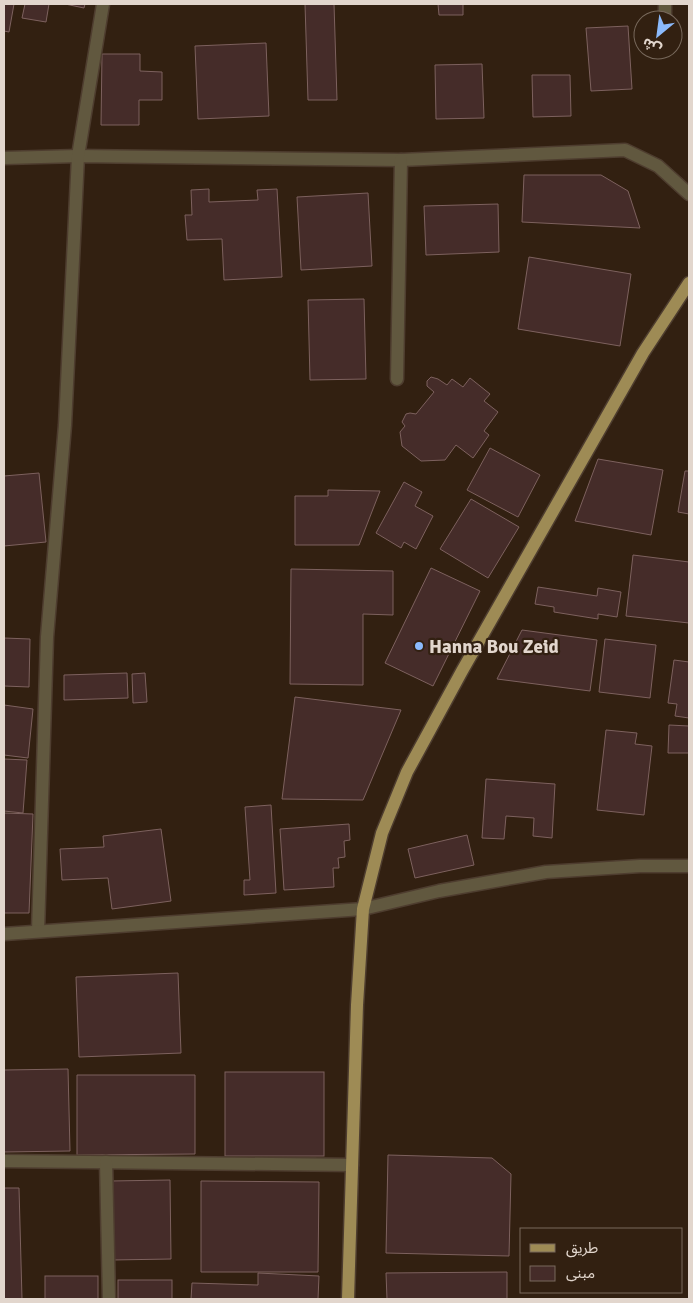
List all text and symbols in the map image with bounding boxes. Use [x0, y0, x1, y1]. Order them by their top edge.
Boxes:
north arrow [633, 10, 683, 60]
text: ش [639, 34, 664, 58]
place label: Hanna Bou Zeid [429, 635, 559, 659]
marker: Hanna Bou Zeid [413, 640, 425, 652]
legend [520, 1228, 683, 1293]
text: طريق [566, 1239, 598, 1258]
text: مبنى [566, 1264, 595, 1282]

